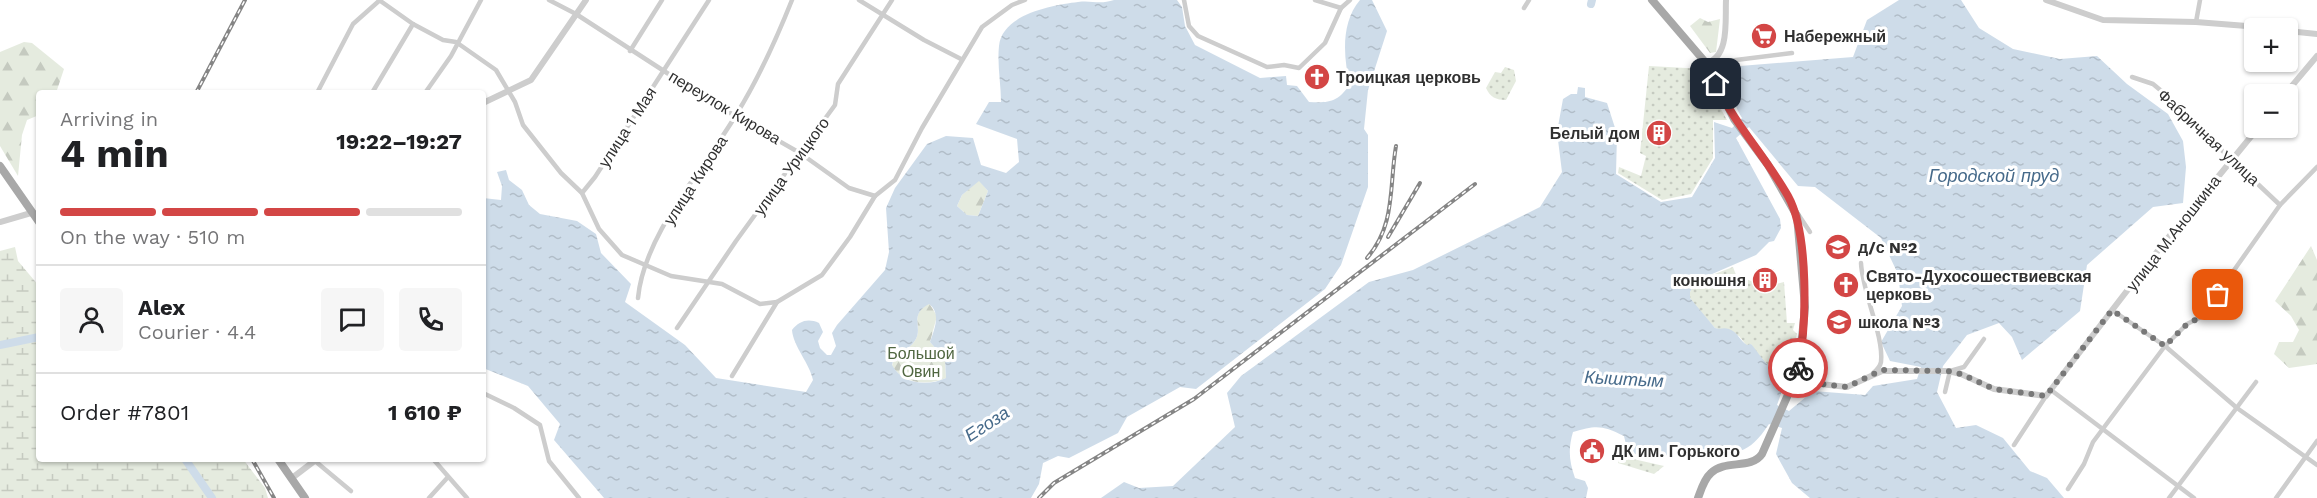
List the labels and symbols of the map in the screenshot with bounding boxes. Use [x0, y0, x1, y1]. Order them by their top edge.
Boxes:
supermarket icon: Набережный [1749, 21, 1779, 51]
place label: Набережный [1784, 27, 1886, 46]
pin [1690, 58, 1741, 109]
church icon: Троицкая церковь [1302, 62, 1332, 92]
street label: переулок Кирова [665, 67, 784, 148]
place label: Троицкая церковь [1336, 68, 1481, 87]
street label: улица 1 Мая [594, 84, 660, 171]
street label: Фабричная улица [2154, 85, 2264, 189]
street label: улица Урицкого [750, 114, 833, 219]
building icon: Белый дом [1644, 118, 1674, 148]
place label: Белый дом [1550, 124, 1640, 143]
street label: улица Кирова [659, 132, 731, 229]
water label: Городской пруд [1929, 165, 2059, 186]
street label: улица М.Аношкина [2122, 171, 2225, 295]
school or university icon: д/с №2 [1823, 232, 1853, 262]
place label: д/с №2 [1858, 238, 1917, 257]
building icon: конюшня [1750, 265, 1780, 295]
place label: Свято-Духосошествиевская церковь [1866, 267, 2092, 304]
pin [2192, 269, 2243, 320]
church icon: Свято-Духосошествиевская церковь [1831, 270, 1861, 300]
place label: конюшня [1673, 271, 1746, 290]
school or university icon: школа №3 [1824, 307, 1854, 337]
place label: школа №3 [1858, 313, 1940, 332]
courier [1768, 338, 1828, 398]
park label: Большой Овин [887, 344, 955, 381]
water label: Кыштым [1584, 366, 1664, 391]
water label: Егоза [961, 402, 1013, 446]
public building icon: ДК им. Горького [1577, 436, 1607, 466]
place label: ДК им. Горького [1612, 442, 1740, 461]

